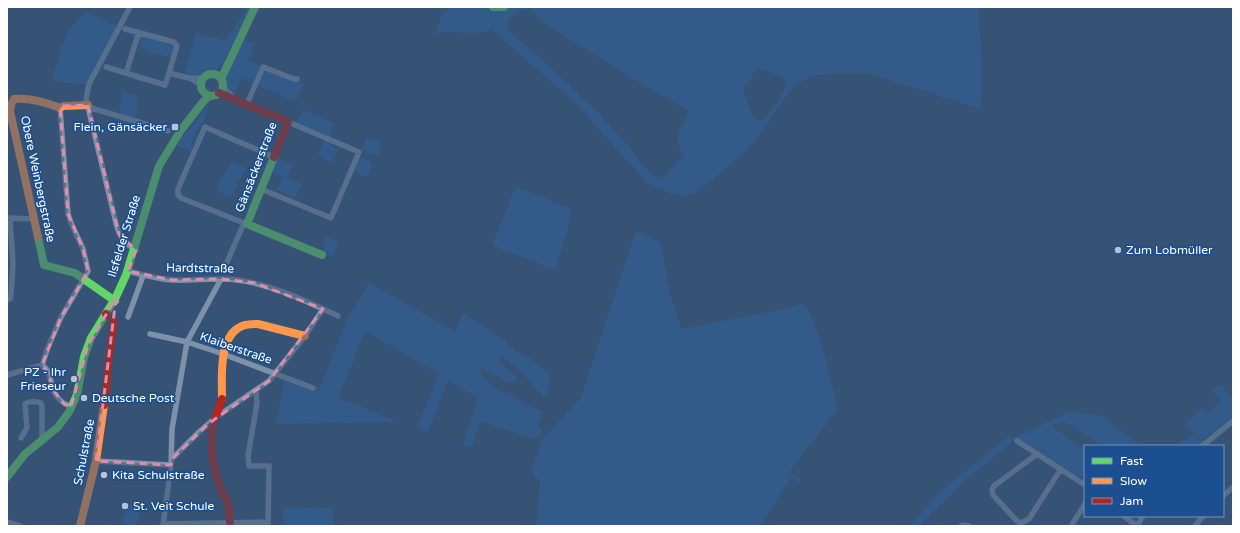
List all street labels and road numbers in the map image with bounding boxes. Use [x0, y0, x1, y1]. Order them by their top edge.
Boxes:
street label: Obere Weinbergstraße [18, 114, 58, 244]
street label: Gänsäckerstraße [232, 120, 280, 214]
street label: Ilsfelder Straße [105, 193, 143, 279]
street label: Hardtstraße [166, 260, 234, 276]
street label: Klaiberstraße [198, 329, 274, 367]
street label: Schulstraße [71, 418, 97, 486]

